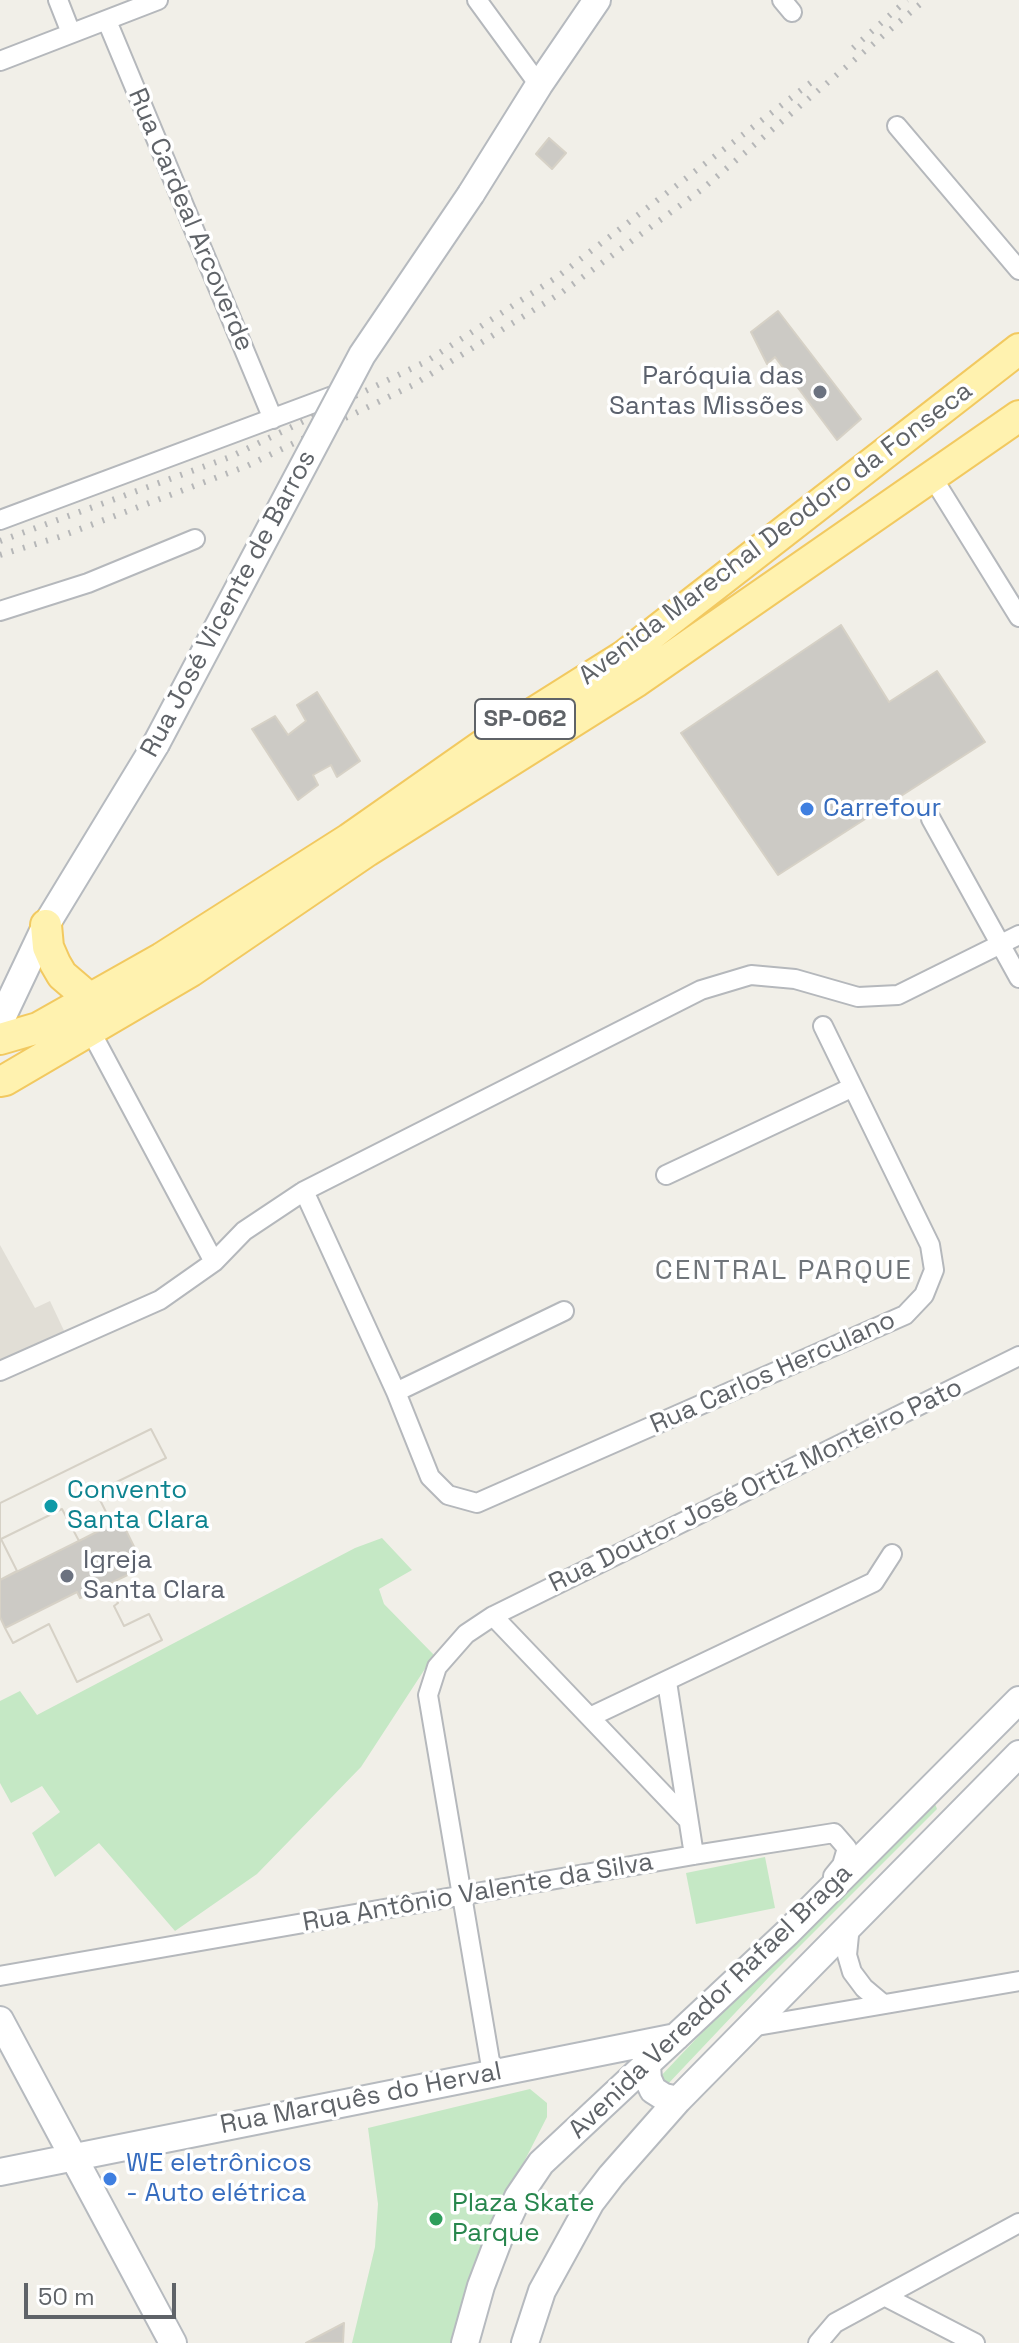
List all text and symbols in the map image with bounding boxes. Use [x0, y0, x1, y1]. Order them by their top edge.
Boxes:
street label: Rua Cardeal Arcoverde [121, 84, 259, 356]
place label: Paróquia das Santas Missões [609, 361, 804, 422]
street label: Avenida Marechal Deodoro da Fonseca [573, 376, 979, 692]
marker: Paróquia das Santas Missões [811, 383, 829, 401]
street label: Rua José Vicente de Barros [135, 445, 323, 763]
road number: SP-062 [475, 699, 575, 739]
place label: Carrefour [823, 793, 941, 825]
marker: Carrefour [798, 800, 816, 818]
district label: CENTRAL PARQUE [655, 1254, 913, 1288]
street label: Rua Carlos Herculano [646, 1305, 900, 1441]
street label: Rua Doutor José Ortiz Monteiro Pato [544, 1372, 968, 1600]
place label: Convento Santa Clara [67, 1475, 209, 1536]
marker: Convento Santa Clara [42, 1497, 60, 1515]
place label: Igreja Santa Clara [83, 1545, 225, 1606]
marker: Igreja Santa Clara [58, 1567, 76, 1585]
street label: Rua Antônio Valente da Silva [300, 1847, 656, 1939]
street label: Avenida Vereador Rafael Braga [563, 1858, 859, 2146]
street label: Rua Marquês do Herval [218, 2056, 504, 2142]
place label: WE eletrônicos - Auto elétrica [126, 2148, 312, 2210]
marker: WE eletrônicos - Auto elétrica [101, 2170, 119, 2188]
place label: Plaza Skate Parque [452, 2188, 595, 2250]
marker: Plaza Skate Parque [427, 2210, 445, 2228]
scale bar [28, 2267, 180, 2317]
text: 50 m [38, 2281, 95, 2312]

